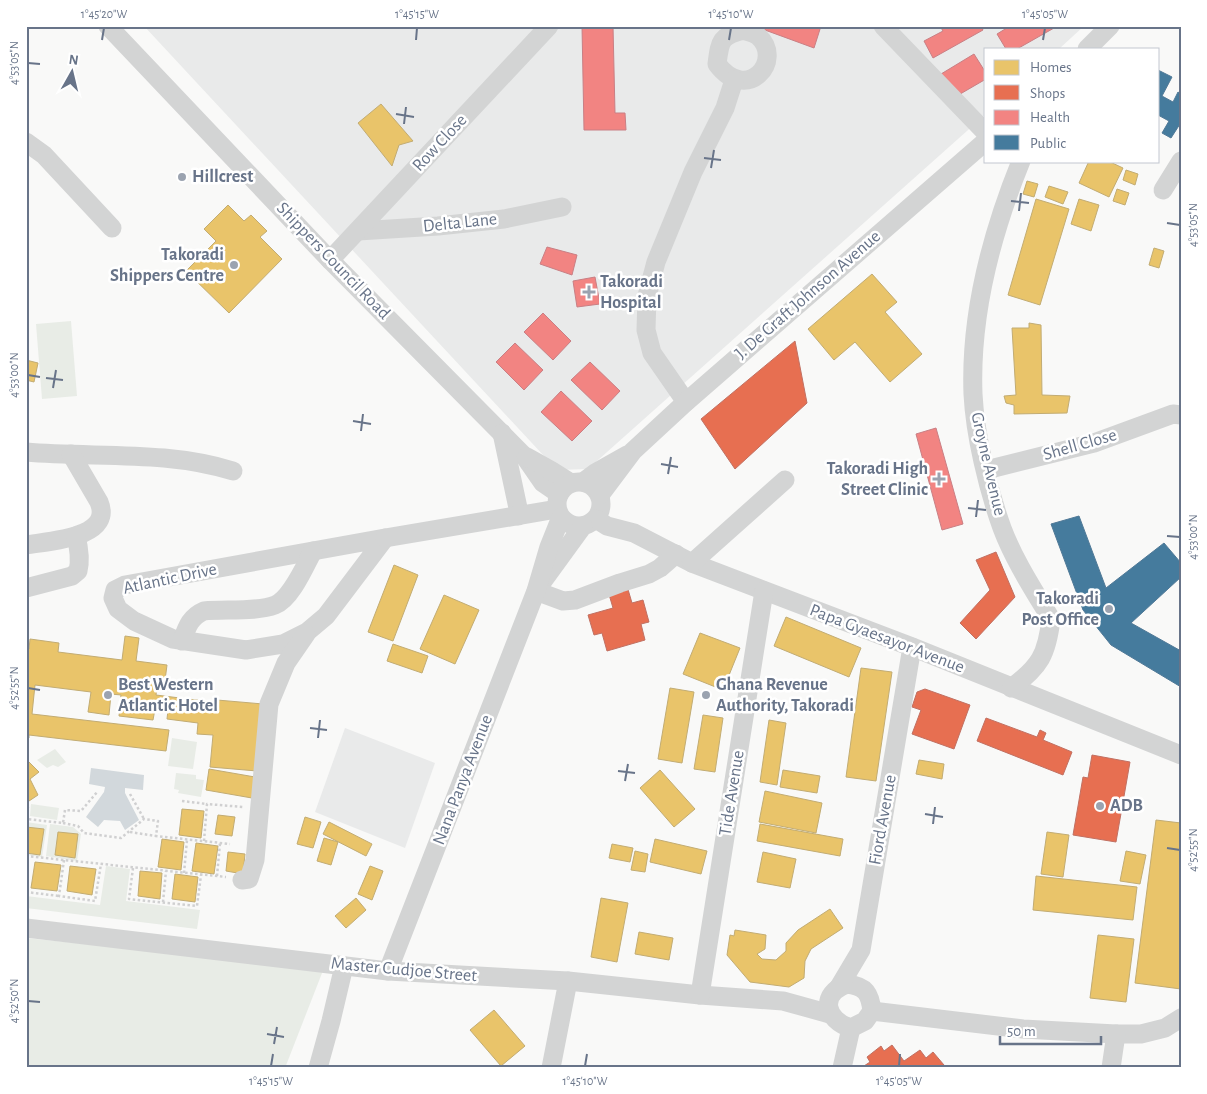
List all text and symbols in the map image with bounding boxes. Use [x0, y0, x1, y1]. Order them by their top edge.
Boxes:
text: 1°45'20"W [81, 8, 128, 20]
text: 1°45'15"W [395, 8, 439, 20]
text: 1°45'10"W [708, 8, 754, 20]
text: 1°45'05"W [1022, 8, 1068, 20]
text: 4°53'05"N [8, 41, 20, 85]
north arrow [48, 48, 98, 98]
legend [984, 48, 1160, 162]
text: N [68, 53, 79, 68]
text: Homes [1030, 60, 1072, 75]
text: Shops [1030, 86, 1065, 101]
text: Health [1030, 110, 1070, 125]
street label: Row Close [409, 111, 471, 175]
text: Public [1030, 136, 1066, 151]
place label: Hillcrest [192, 168, 253, 186]
marker: Hillcrest [176, 171, 188, 183]
street label: Shippers Council Road [273, 199, 393, 323]
text: 4°53'05"N [1187, 203, 1199, 247]
street label: Delta Lane [422, 210, 498, 236]
street label: J. De Graft Johnson Avenue [732, 227, 884, 363]
place label: Takoradi Shippers Centre [110, 246, 224, 285]
marker: Takoradi Shippers Centre [228, 259, 240, 271]
place label: Takoradi Hospital [600, 273, 663, 312]
marker: Takoradi Hospital [582, 285, 596, 299]
text: 4°53'00"N [8, 352, 20, 398]
street label: Groyne Avenue [967, 411, 1009, 517]
street label: Shell Close [1041, 426, 1119, 464]
place label: Takoradi High Street Clinic [827, 460, 928, 499]
marker: Takoradi High Street Clinic [932, 472, 946, 486]
text: 4°53'00"N [1187, 514, 1199, 560]
street label: Atlantic Drive [122, 560, 218, 598]
place label: Takoradi Post Office [1021, 590, 1099, 629]
street label: Papa Gyaesayor Avenue [807, 601, 967, 677]
marker: Takoradi Post Office [1103, 603, 1115, 615]
text: 4°52'55"N [8, 666, 20, 710]
place label: Best Western Atlantic Hotel [118, 676, 218, 715]
place label: Ghana Revenue Authority, Takoradi [716, 676, 854, 715]
marker: Best Western Atlantic Hotel [102, 689, 114, 701]
marker: Ghana Revenue Authority, Takoradi [700, 689, 712, 701]
street label: Nana Panya Avenue [430, 712, 496, 848]
street label: Tide Avenue [716, 749, 748, 837]
street label: Fiord Avenue [866, 773, 900, 867]
place label: ADB [1110, 797, 1143, 815]
marker: ADB [1094, 800, 1106, 812]
text: 4°52'55"N [1187, 828, 1199, 872]
street label: Master Cudjoe Street [330, 955, 478, 985]
text: 4°52'50"N [8, 979, 20, 1023]
scale bar [1000, 1014, 1101, 1046]
text: 50 m [1007, 1024, 1036, 1039]
text: 1°45'15"W [249, 1075, 293, 1087]
text: 1°45'10"W [562, 1075, 608, 1087]
text: 1°45'05"W [876, 1075, 922, 1087]

